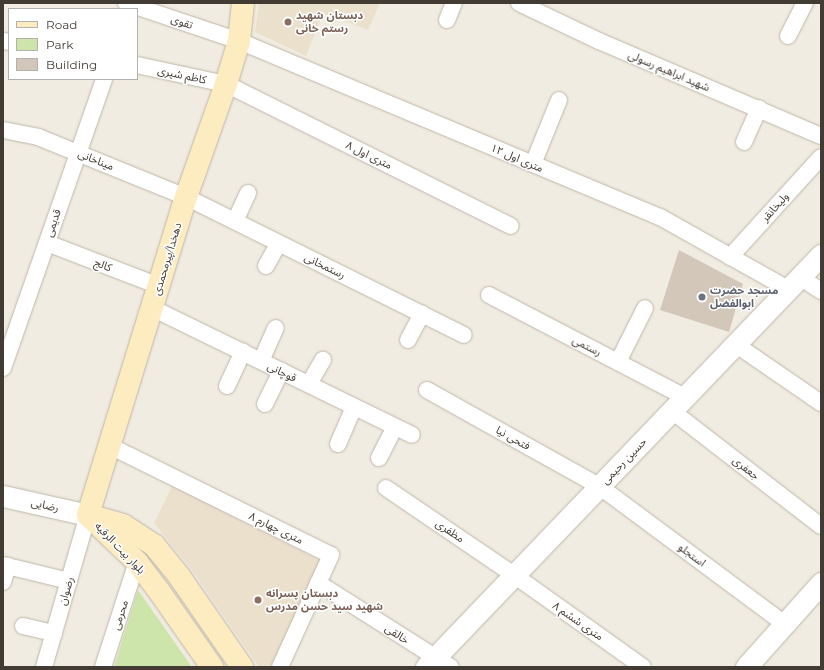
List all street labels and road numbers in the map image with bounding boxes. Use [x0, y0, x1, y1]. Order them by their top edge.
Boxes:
street label: تقوی [169, 12, 195, 32]
street label: شهید ابراهیم رسولی [626, 48, 712, 94]
street label: کاظم شیری [156, 63, 208, 87]
street label: ۸ متری اول [344, 138, 394, 172]
street label: ۱۲ متری اول [489, 141, 545, 175]
street label: میناخانی [76, 147, 116, 173]
street label: ولیخانقر [758, 190, 792, 224]
street label: قدیمی [42, 207, 64, 239]
street label: دهخدا/پیرمحمدی [150, 221, 184, 297]
street label: رستمخانی [302, 250, 348, 282]
street label: کالج [92, 256, 114, 274]
street label: رستمی [570, 333, 604, 359]
street label: قوچانی [265, 359, 299, 385]
street label: فتحی نیا [494, 423, 532, 453]
street label: حسین رحیمی [599, 435, 649, 487]
street label: جعفری [730, 453, 762, 483]
street label: رضایی [30, 495, 60, 515]
street label: ۸ متری چهارم [247, 509, 305, 547]
street label: مظفری [433, 517, 467, 545]
street label: بلوار بیت الرقیه [92, 519, 148, 577]
street label: استجلو [676, 540, 708, 570]
street label: رضوان [56, 575, 76, 607]
street label: محرمی [109, 598, 131, 632]
street label: ۸ متری ششم [550, 599, 606, 643]
street label: خالقی [382, 621, 412, 647]

